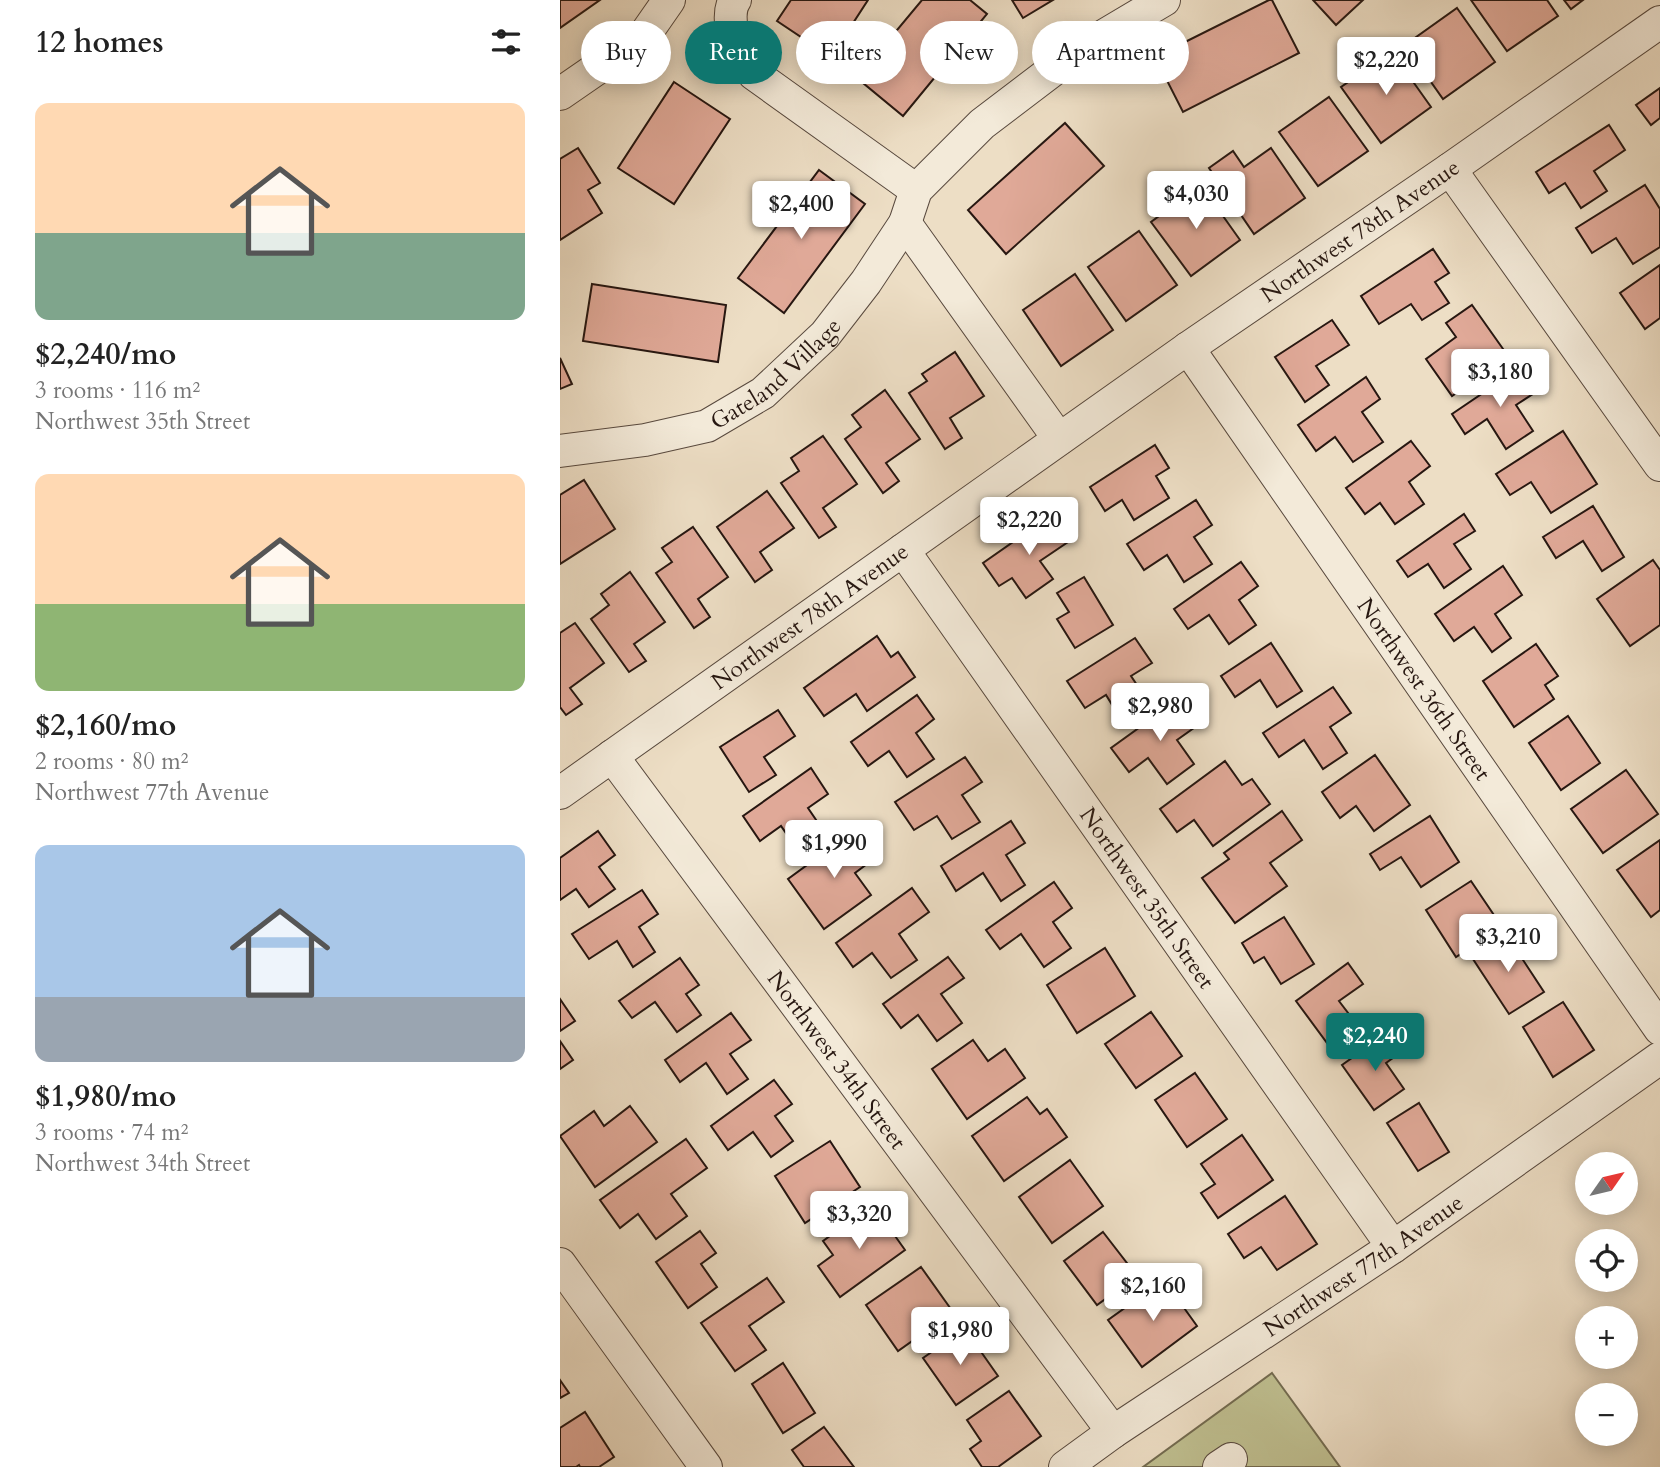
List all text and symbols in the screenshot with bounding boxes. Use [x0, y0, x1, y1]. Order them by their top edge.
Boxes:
chip: Buy [581, 21, 671, 84]
chip: Rent [685, 21, 782, 84]
chip: Filters [796, 21, 906, 84]
chip: New [920, 21, 1018, 84]
chip: Apartment [1032, 21, 1189, 84]
text: 12 homes [35, 22, 164, 63]
icon: filters [487, 23, 525, 61]
pin: $2,220 [1329, 38, 1443, 97]
text: $2,220 [1353, 44, 1419, 75]
icon: home [217, 148, 343, 274]
street label: Northwest 78th Avenue [1254, 152, 1466, 309]
pin: $4,030 [1139, 172, 1253, 231]
text: $4,030 [1163, 178, 1229, 209]
pin: $2,400 [744, 182, 858, 241]
text: $2,400 [768, 188, 834, 219]
street label: Gateland Village [704, 312, 848, 436]
text: $2,240/mo [35, 334, 176, 375]
pin: $3,180 [1443, 350, 1557, 409]
text: $3,180 [1467, 356, 1533, 387]
text: 3 rooms · 116 m² [35, 375, 200, 406]
text: Northwest 35th Street [35, 406, 250, 437]
pin: $2,220 [972, 498, 1086, 557]
text: $2,220 [996, 504, 1062, 535]
icon: home [217, 519, 343, 645]
street label: Northwest 78th Avenue [705, 536, 914, 697]
street label: Northwest 36th Street [1350, 592, 1499, 786]
pin: $2,980 [1103, 684, 1217, 743]
text: $2,980 [1127, 690, 1193, 721]
text: $2,160/mo [35, 705, 176, 746]
text: 2 rooms · 80 m² [35, 746, 188, 777]
text: Northwest 77th Avenue [35, 777, 270, 808]
street label: Northwest 35th Street [1073, 801, 1222, 995]
pin: $1,990 [777, 820, 891, 880]
text: $1,990 [801, 827, 867, 858]
icon: home [217, 890, 343, 1016]
pin: $3,210 [1451, 914, 1565, 974]
text: $3,210 [1475, 921, 1541, 952]
street label: Northwest 34th Street [760, 964, 914, 1155]
pin: $2,240 [1318, 1014, 1432, 1073]
text: $2,240 [1342, 1020, 1408, 1051]
text: $1,980/mo [35, 1076, 176, 1117]
text: 3 rooms · 74 m² [35, 1117, 188, 1148]
text: Northwest 34th Street [35, 1148, 250, 1179]
north arrow [1575, 1152, 1638, 1214]
map controls [1575, 1152, 1638, 1446]
street label: Northwest 77th Avenue [1257, 1187, 1469, 1344]
pin: $3,320 [802, 1192, 916, 1251]
text: $3,320 [826, 1198, 892, 1229]
button: locate [1575, 1229, 1638, 1292]
pin: $2,160 [1096, 1264, 1210, 1323]
text: $2,160 [1120, 1270, 1186, 1301]
button: + [1575, 1306, 1638, 1369]
pin: $1,980 [903, 1308, 1017, 1367]
text: $1,980 [927, 1314, 993, 1345]
button: − [1575, 1383, 1638, 1446]

